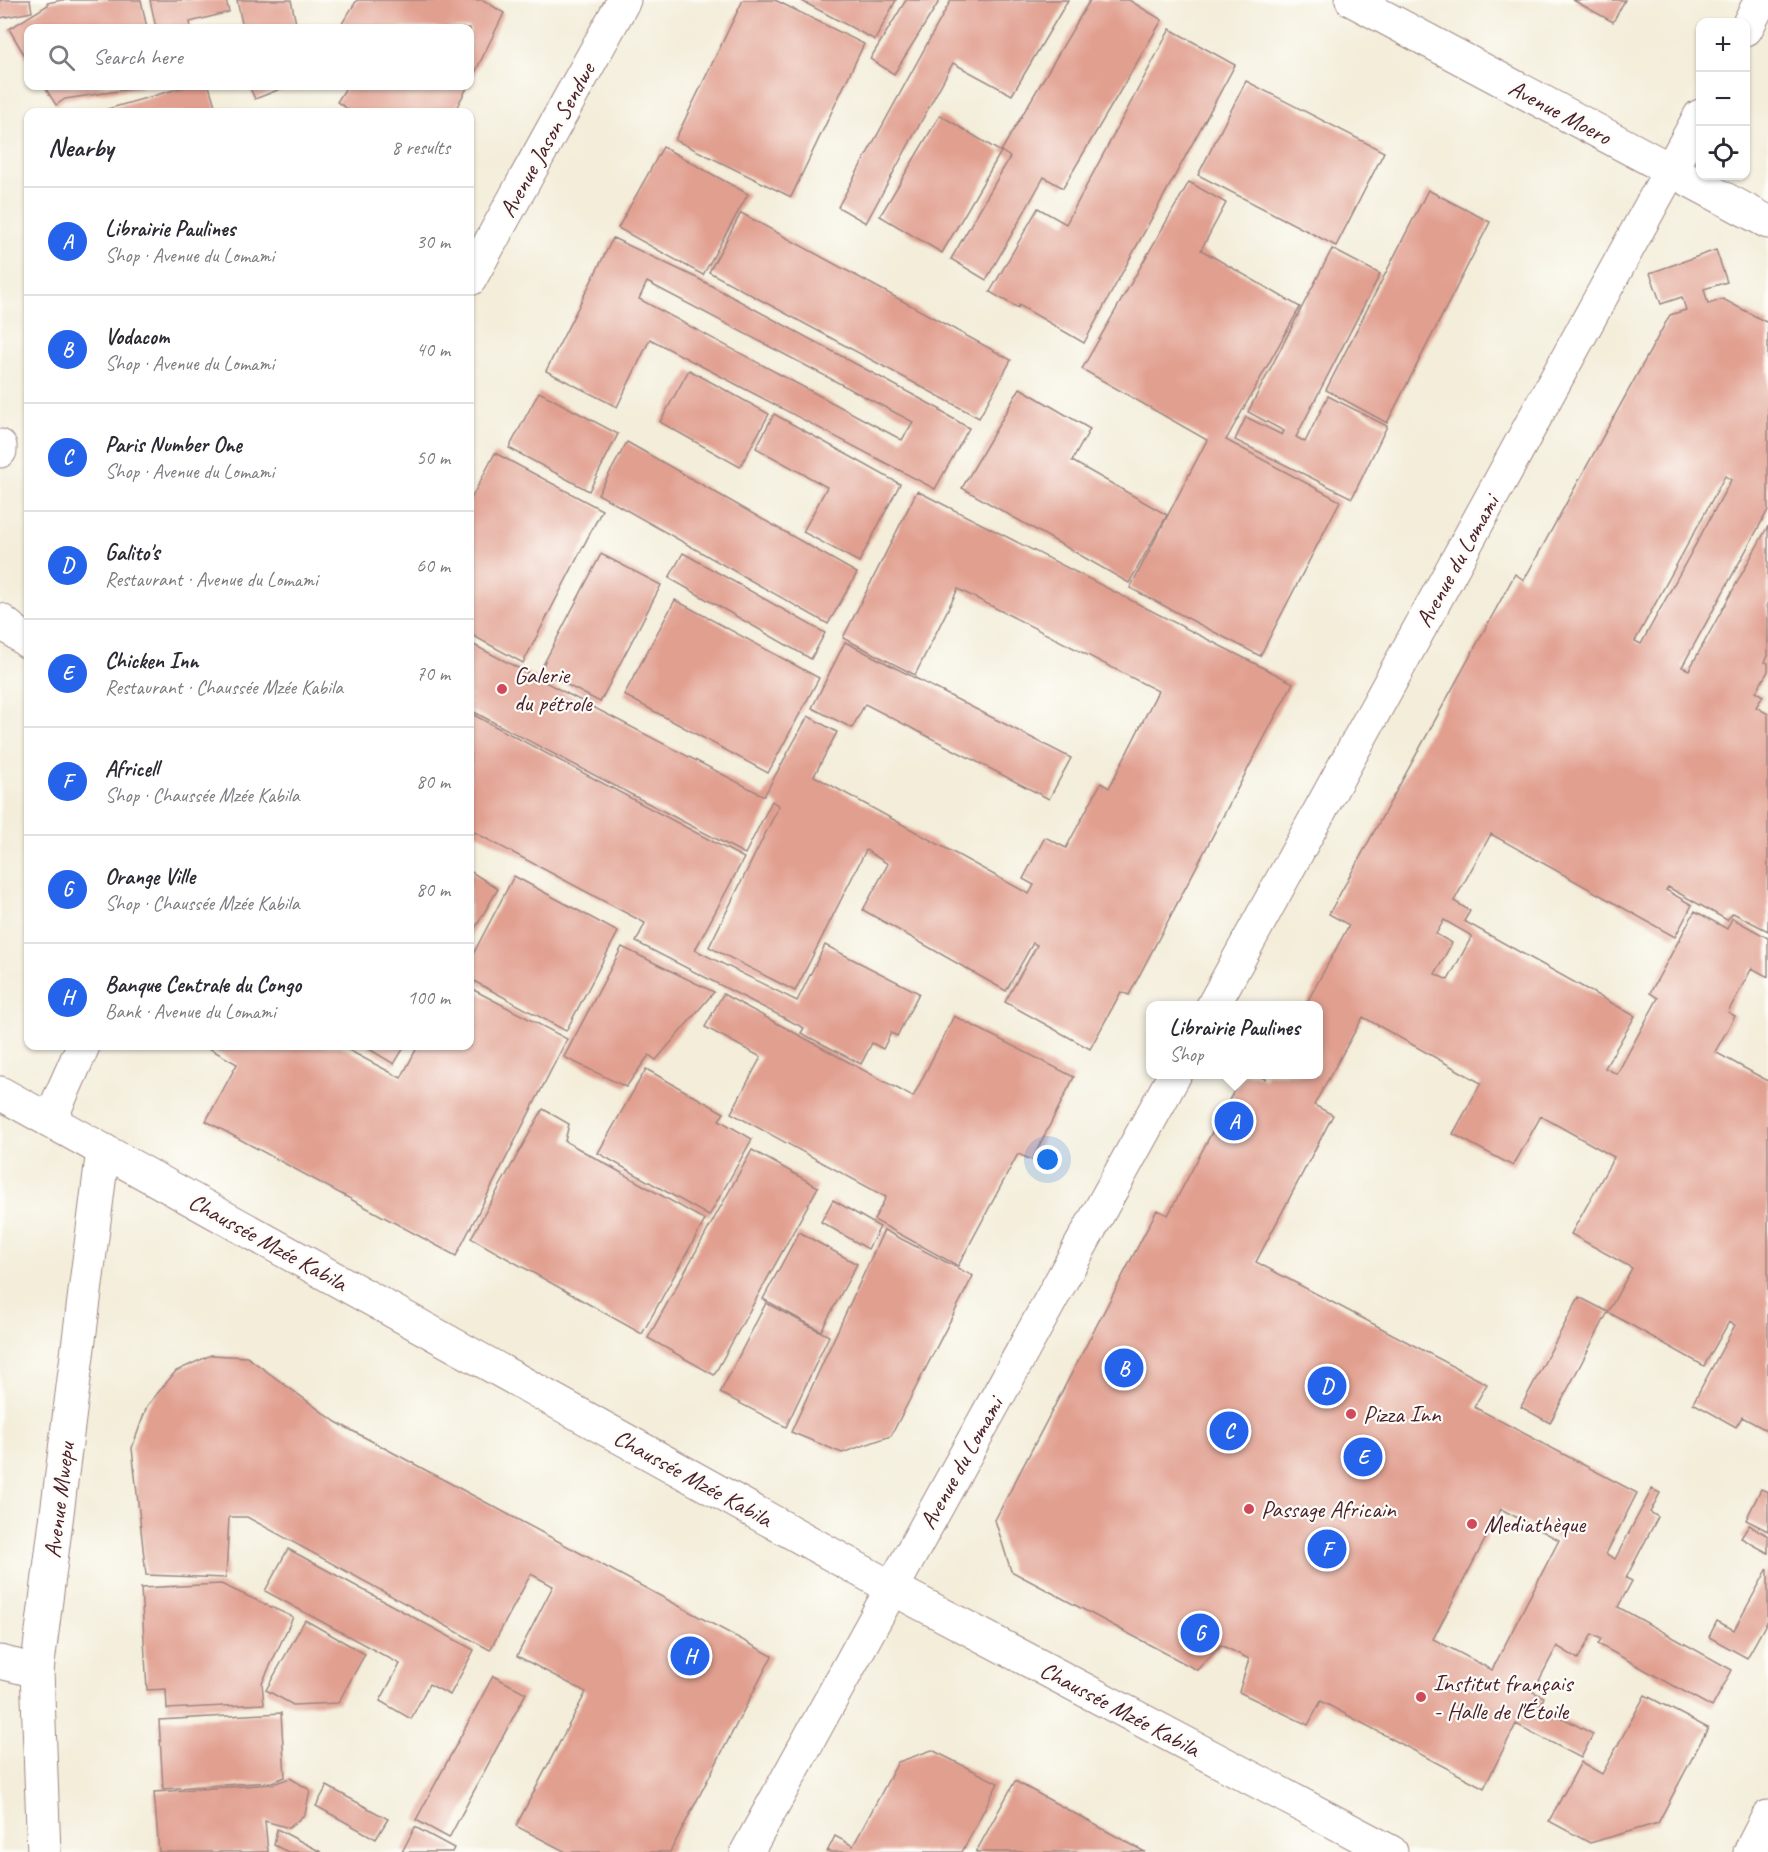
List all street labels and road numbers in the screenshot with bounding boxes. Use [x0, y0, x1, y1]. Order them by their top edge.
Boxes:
street label: Avenue Jason Sendwe [492, 56, 603, 222]
street label: Avenue Moero [1504, 73, 1618, 152]
street label: Avenue du Lomami [1408, 488, 1507, 632]
street label: Chaussée Mzée Kabila [184, 1186, 354, 1299]
street label: Avenue du Lomami [912, 1390, 1011, 1534]
street label: Chaussée Mzée Kabila [609, 1422, 779, 1535]
street label: Avenue Mwepu [37, 1438, 81, 1560]
street label: Chaussée Mzée Kabila [1035, 1654, 1206, 1764]

